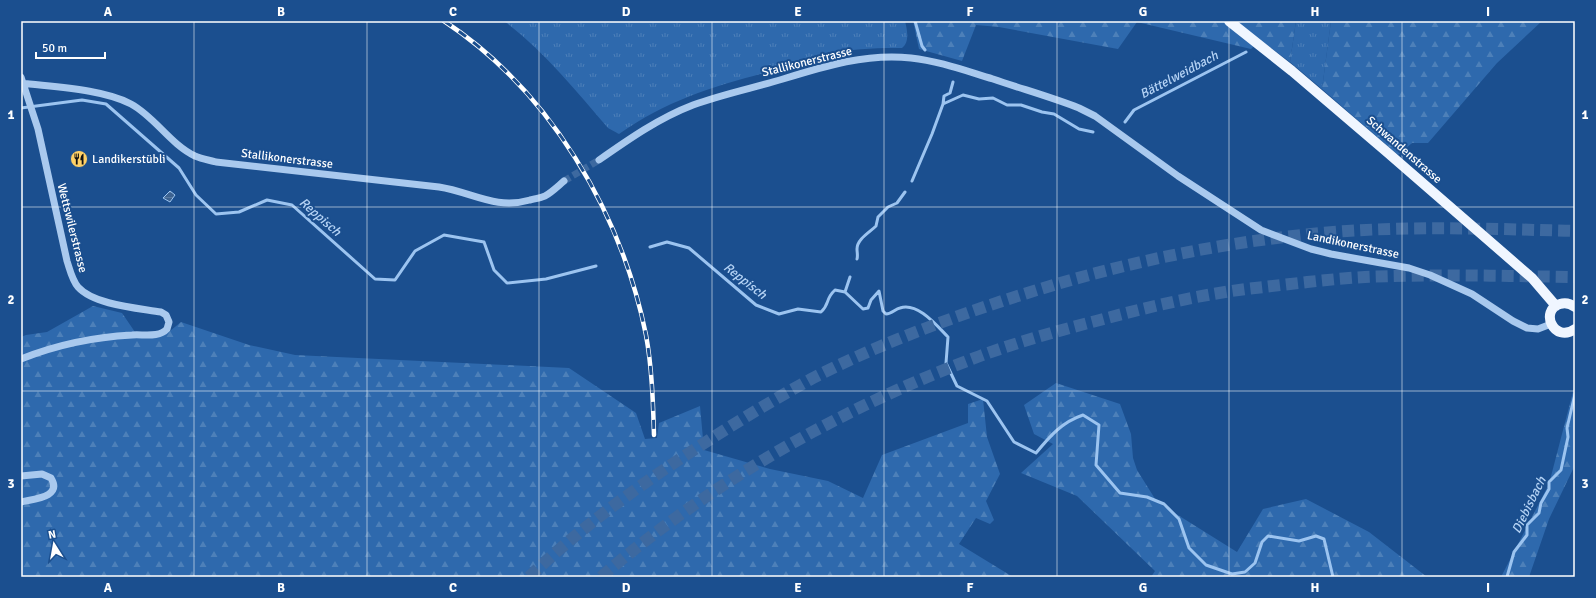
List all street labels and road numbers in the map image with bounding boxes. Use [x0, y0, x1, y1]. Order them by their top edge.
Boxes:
street label: Stallikonerstrasse [760, 44, 854, 80]
street label: Schwandenstrasse [1363, 113, 1445, 187]
street label: Stallikonerstrasse [240, 146, 334, 172]
street label: Wettswilerstrasse [54, 182, 90, 274]
street label: Landikonerstrasse [1306, 228, 1400, 262]

